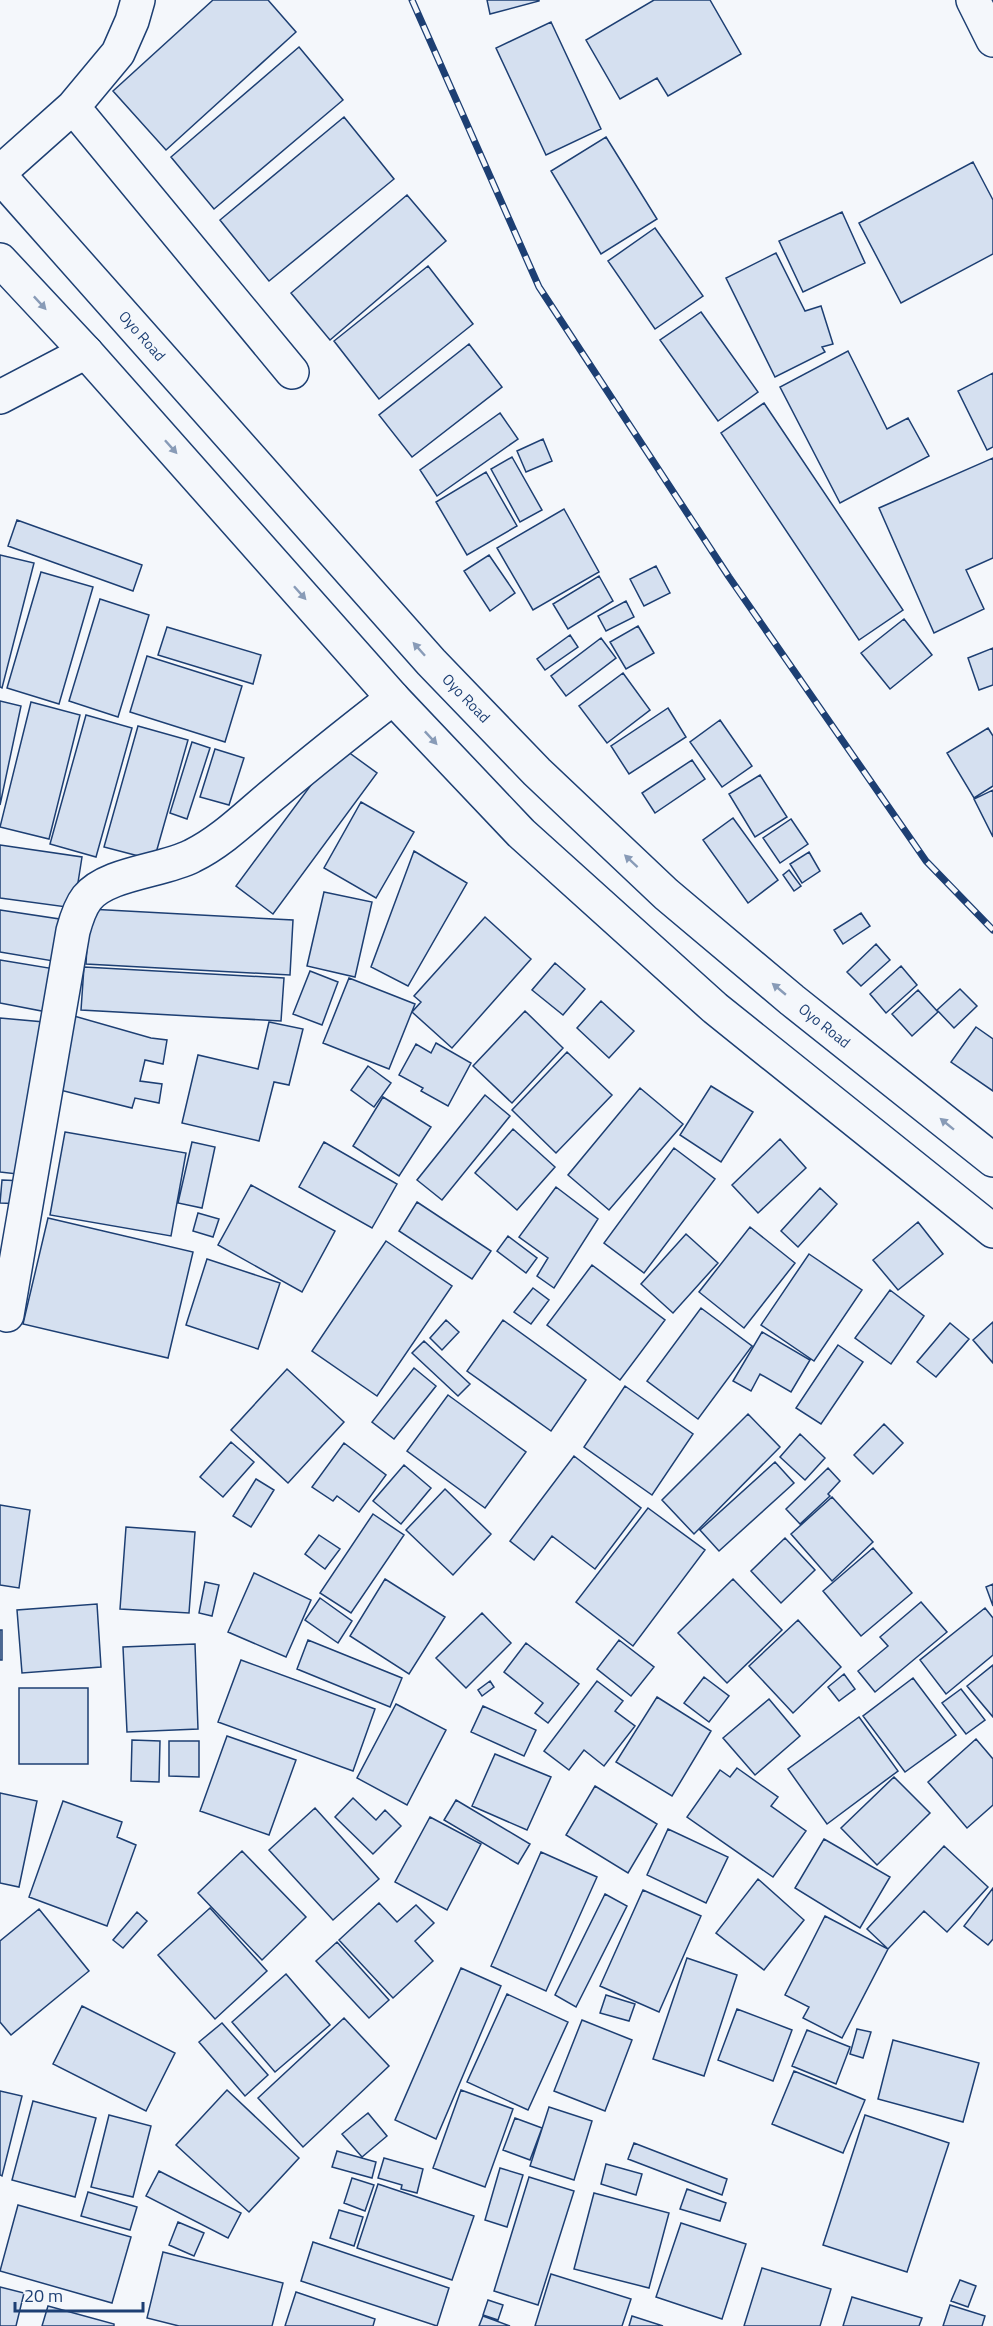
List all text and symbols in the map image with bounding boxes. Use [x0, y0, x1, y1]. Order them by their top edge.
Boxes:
one-way arrow [33, 295, 46, 310]
street label: Oyo Road [114, 305, 171, 366]
one-way arrow [164, 440, 178, 455]
one-way arrow [293, 585, 306, 600]
one-way arrow [413, 642, 426, 657]
street label: Oyo Road [437, 668, 496, 728]
one-way arrow [424, 730, 437, 745]
one-way arrow [624, 855, 639, 868]
one-way arrow [771, 982, 787, 995]
street label: Oyo Road [794, 998, 856, 1053]
one-way arrow [939, 1117, 955, 1130]
scale bar [15, 2275, 142, 2313]
text: 20 m [24, 2282, 63, 2309]

